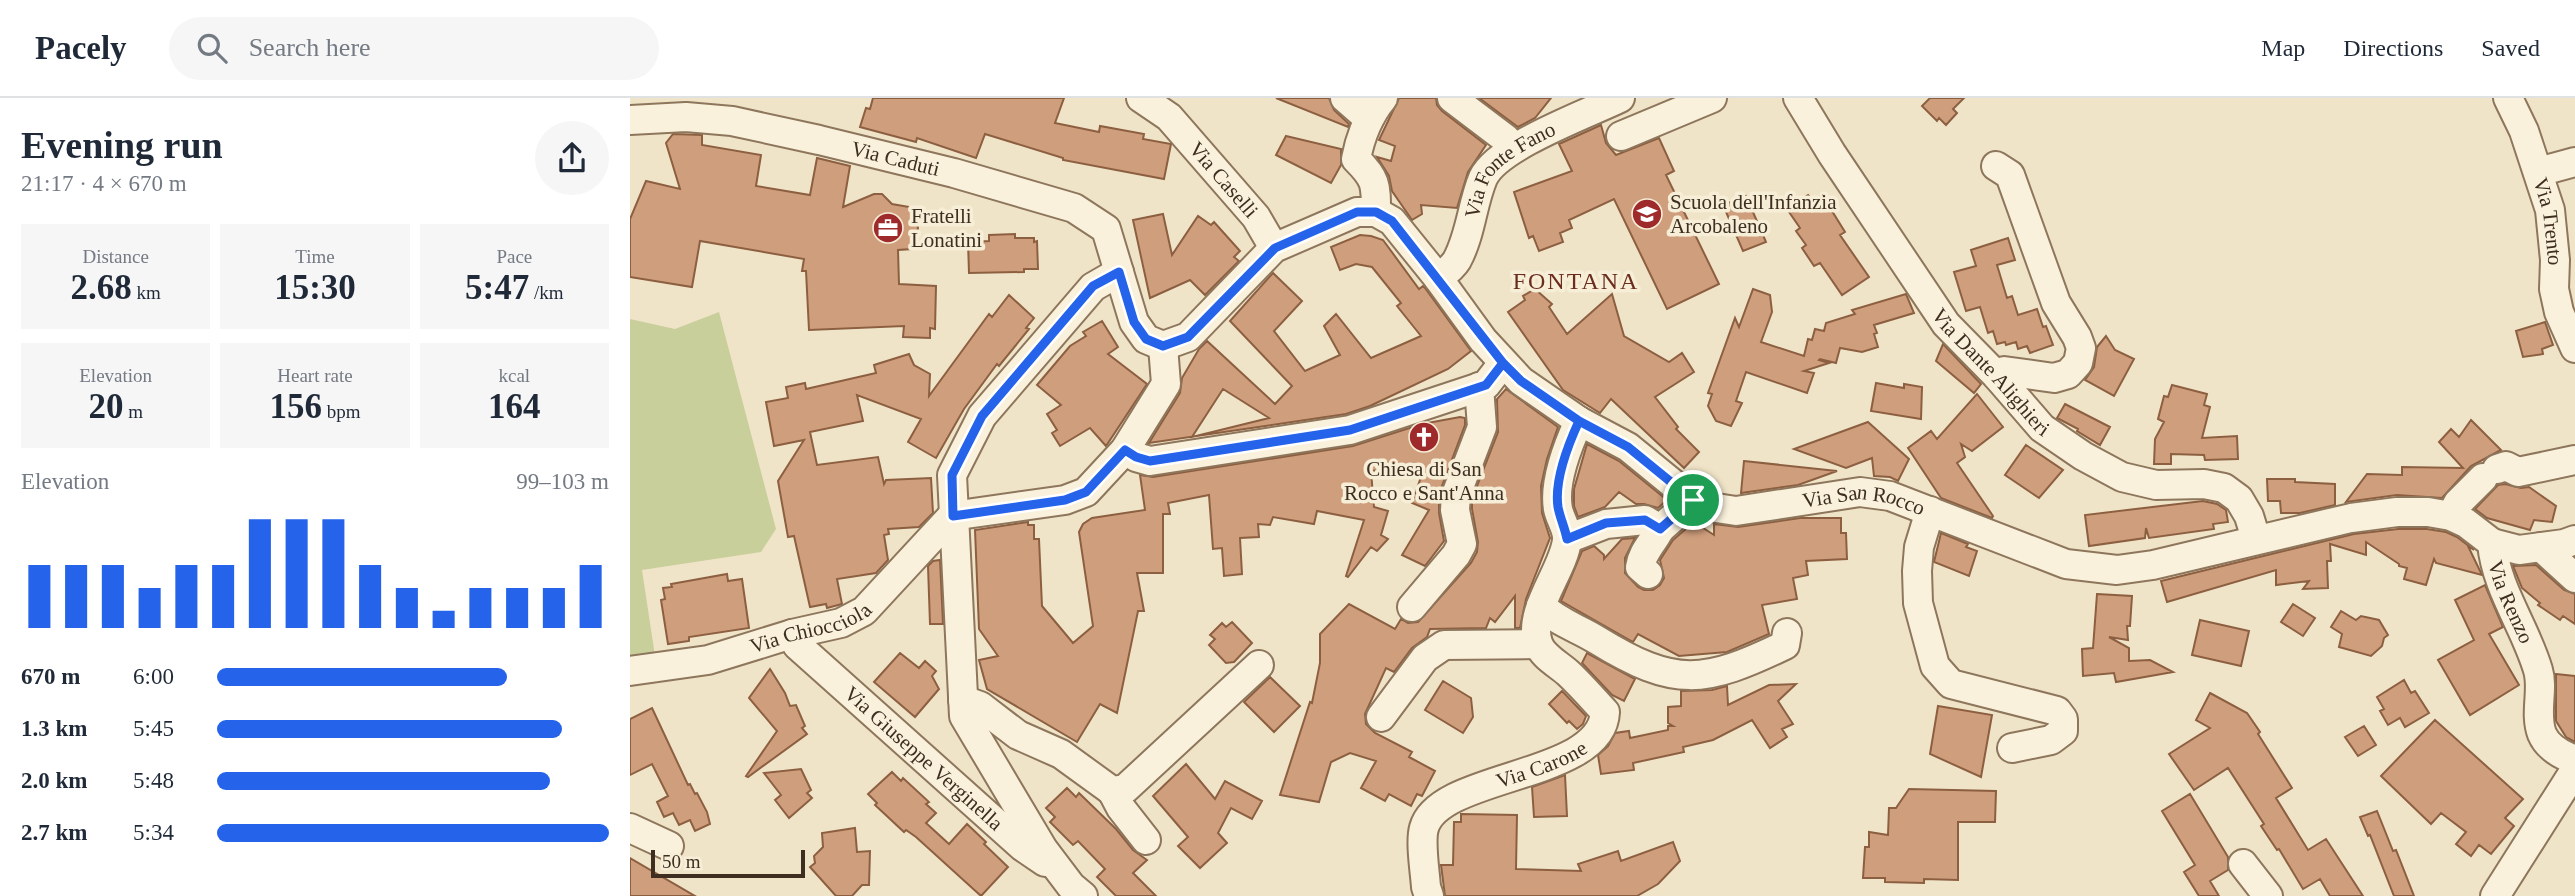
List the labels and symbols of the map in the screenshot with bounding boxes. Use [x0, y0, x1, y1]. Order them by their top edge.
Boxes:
street label: Via Fonte Fano [1460, 117, 1559, 220]
street label: Via Caduti [849, 136, 942, 181]
street label: Via Caselli [1184, 137, 1263, 223]
street label: Via Trento [2528, 174, 2567, 266]
place label: Scuola dell'Infanzia Arcobaleno [1670, 190, 1837, 238]
school or university icon: Scuola dell'Infanzia Arcobaleno [1630, 197, 1664, 231]
place label: Fratelli Lonatini [911, 204, 982, 252]
office icon: Fratelli Lonatini [871, 211, 905, 245]
district label: FONTANA [1513, 268, 1639, 294]
street label: Via Dante Alighieri [1927, 304, 2054, 442]
church icon: Chiesa di San Rocco e Sant'Anna [1407, 420, 1441, 454]
place label: Chiesa di San Rocco e Sant'Anna [1344, 457, 1505, 505]
pin [1663, 470, 1723, 530]
street label: Via San Rocco [1801, 480, 1928, 520]
street label: Via Renzo [2483, 558, 2539, 647]
street label: Via Chiocciola [747, 598, 877, 658]
street label: Via Giuseppe Verginella [839, 681, 1008, 836]
street label: Via Carone [1493, 736, 1592, 793]
scale bar [651, 847, 805, 879]

